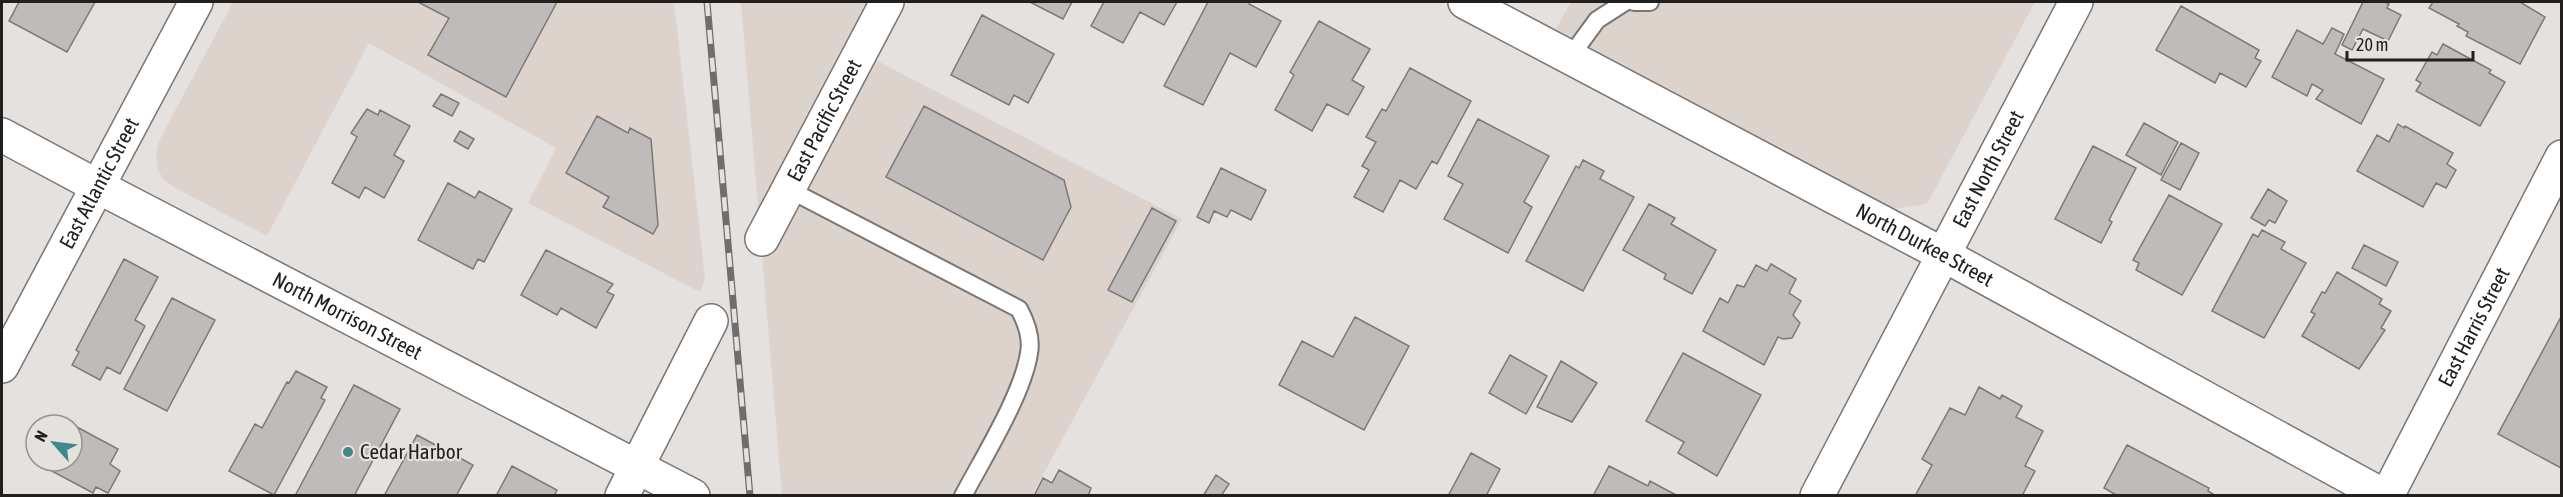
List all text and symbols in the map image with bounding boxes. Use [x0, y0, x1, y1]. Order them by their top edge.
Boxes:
scale bar [2347, 24, 2473, 62]
text: 20 m [2356, 34, 2388, 55]
street label: East Pacific Street [782, 55, 866, 185]
street label: East North Street [1947, 106, 2028, 231]
street label: East Atlantic Street [54, 113, 143, 252]
street label: North Durkee Street [1852, 198, 1998, 291]
street label: East Harris Street [2433, 263, 2514, 390]
street label: North Morrison Street [269, 266, 426, 364]
north arrow [24, 413, 84, 473]
text: N [31, 428, 51, 444]
place label: Cedar Harbor [360, 439, 463, 463]
marker: Cedar Harbor [341, 445, 355, 459]

